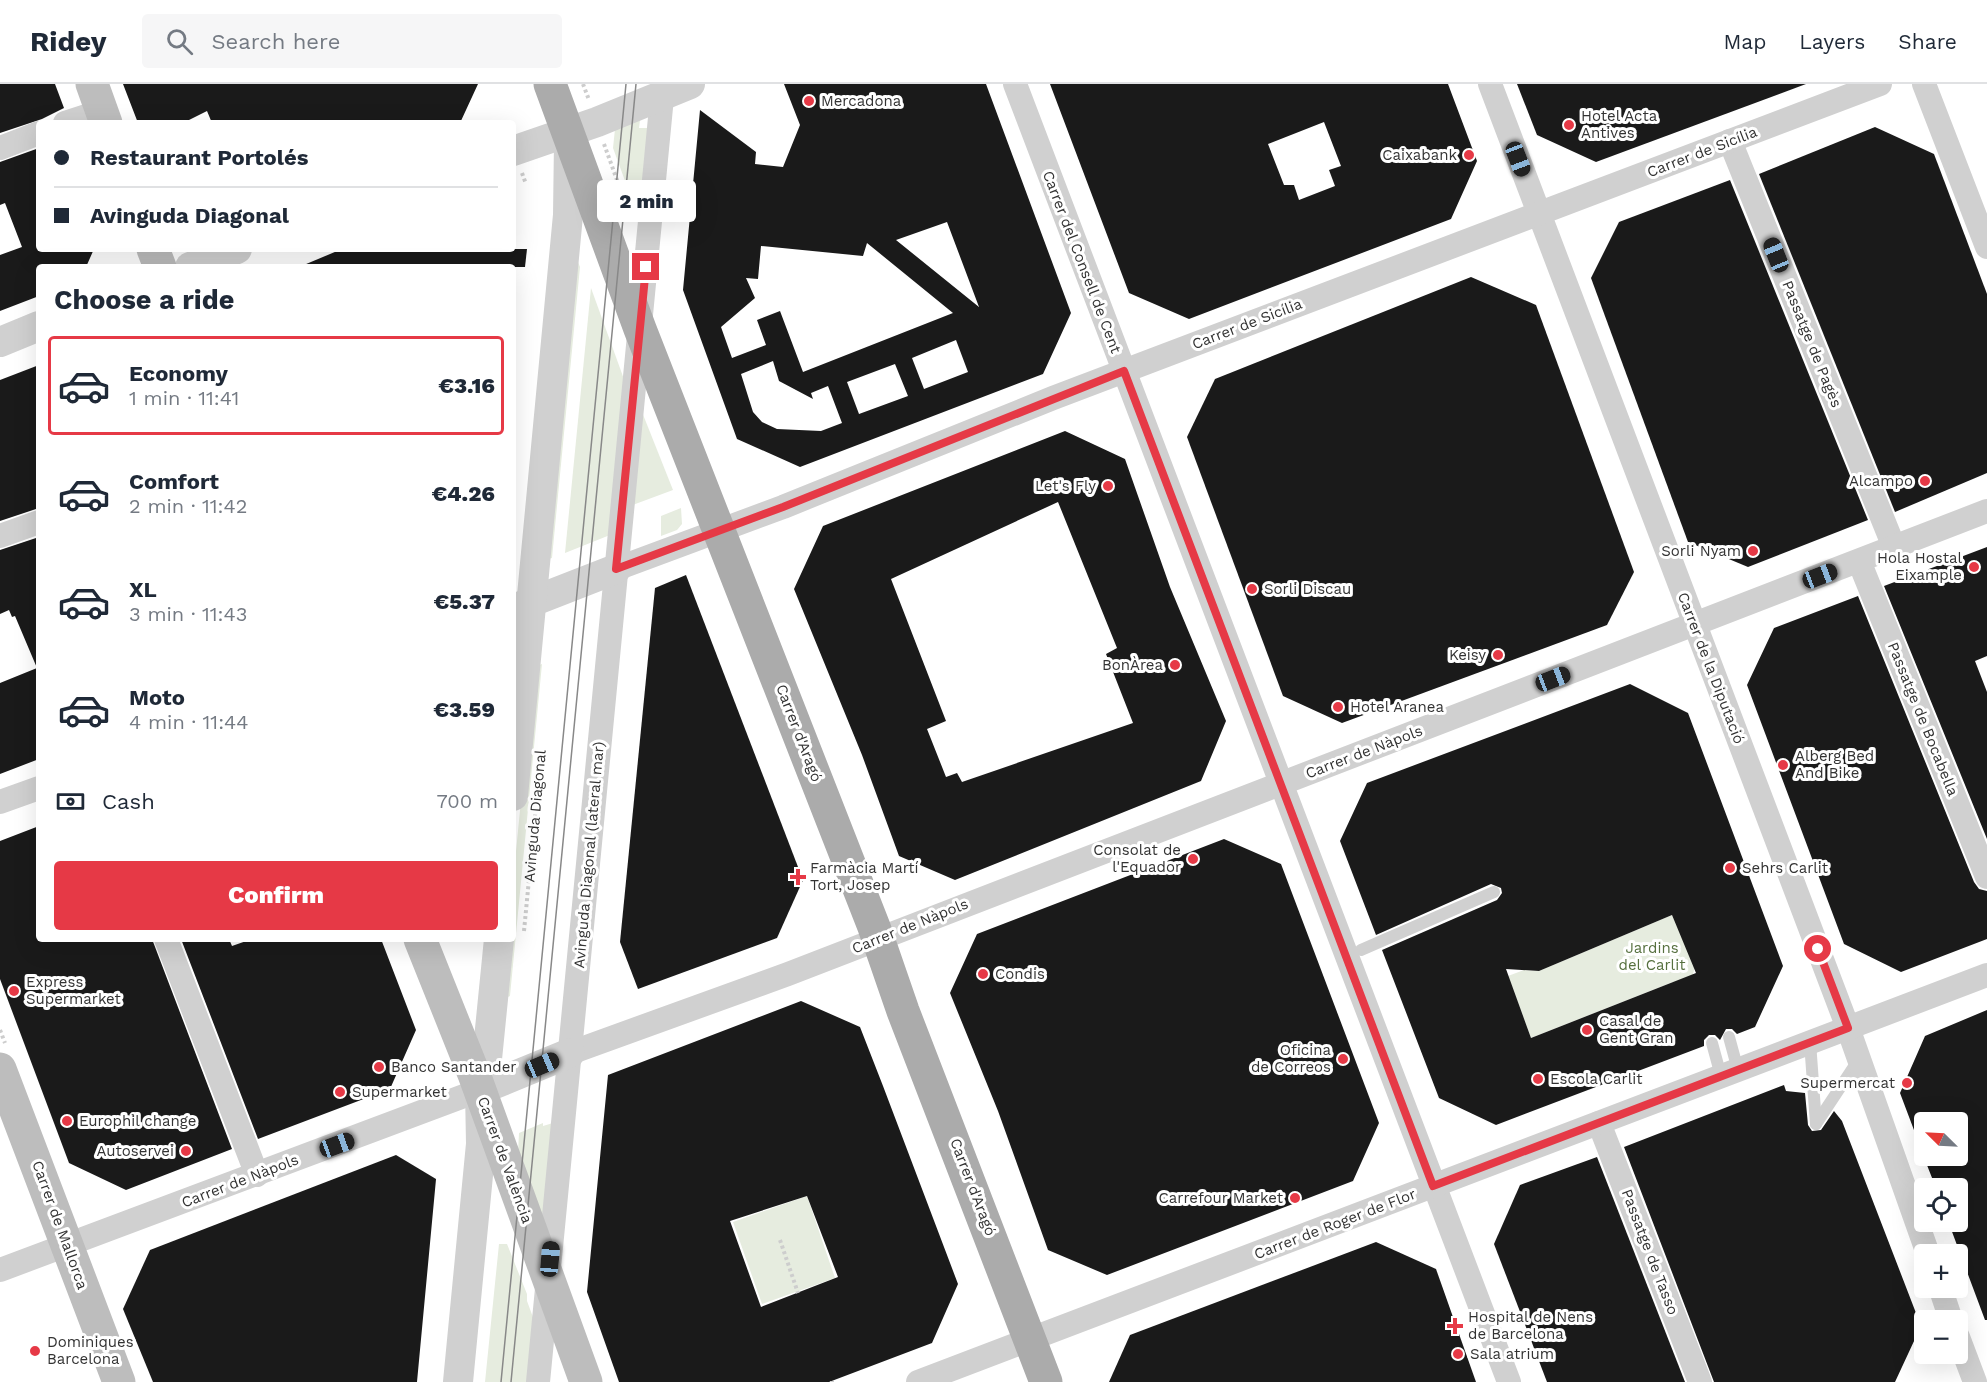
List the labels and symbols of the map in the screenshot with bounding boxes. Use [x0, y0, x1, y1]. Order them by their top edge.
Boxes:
place label: Mercadona [821, 92, 902, 110]
marker: Mercadona [802, 94, 816, 108]
place label: Hotel Acta Antives [1581, 107, 1658, 142]
marker: Hotel Acta Antives [1562, 118, 1576, 132]
street label: Carrer de Sicília [1644, 123, 1760, 181]
car [1503, 139, 1533, 179]
place label: Caixabank [1382, 146, 1457, 164]
marker: Caixabank [1462, 148, 1476, 162]
street label: Carrer del Consell de Cent [1039, 168, 1125, 356]
callout: 2 min [596, 180, 696, 222]
car [1761, 235, 1791, 275]
route end [632, 253, 659, 280]
street label: Passatge de Pagès [1778, 278, 1846, 410]
street label: Carrer de Sicília [1189, 295, 1305, 353]
place label: Alcampo [1849, 472, 1913, 490]
marker: Alcampo [1918, 474, 1932, 488]
place label: Let's Fly [1035, 477, 1096, 495]
marker: Let's Fly [1101, 479, 1115, 493]
place label: Sorli Nyam [1661, 542, 1741, 560]
marker: Sorli Nyam [1746, 544, 1760, 558]
place label: Hola Hostal Eixample [1877, 549, 1962, 584]
marker: Hola Hostal Eixample [1967, 560, 1981, 574]
car [1800, 561, 1840, 591]
place label: Sorli Discau [1264, 580, 1351, 598]
marker: Sorli Discau [1245, 582, 1259, 596]
street label: Carrer de la Diputació [1674, 590, 1748, 746]
street label: Passatge de Bocabella [1884, 639, 1962, 799]
place label: Keisy [1449, 646, 1486, 664]
marker: Keisy [1491, 648, 1505, 662]
place label: BonÀrea [1102, 656, 1163, 674]
marker: BonÀrea [1168, 658, 1182, 672]
car [1533, 664, 1573, 694]
street label: Carrer d'Aragó [772, 682, 826, 784]
place label: Hotel Aranea [1350, 698, 1445, 716]
marker: Hotel Aranea [1331, 700, 1345, 714]
street label: Carrer de Nàpols [1303, 721, 1425, 783]
street label: Avinguda Diagonal (lateral mar) [570, 741, 608, 969]
place label: Alberg Bed And Bike [1795, 747, 1874, 782]
street label: Avinguda Diagonal [520, 749, 550, 883]
marker: Alberg Bed And Bike [1776, 758, 1790, 772]
place label: Consolat de l'Equador [1093, 841, 1181, 876]
marker: Consolat de l'Equador [1186, 852, 1200, 866]
place label: Farmàcia Martí Tort, Josep [810, 859, 919, 894]
place label: Sehrs Carlit [1742, 859, 1829, 877]
marker: Sehrs Carlit [1723, 861, 1737, 875]
marker: Farmàcia Martí Tort, Josep [791, 870, 805, 884]
street label: Carrer de Nàpols [849, 894, 971, 958]
route start [1804, 935, 1831, 962]
park label: Jardins del Carlit [1618, 939, 1686, 974]
place label: Condis [995, 965, 1045, 983]
marker: Condis [976, 967, 990, 981]
place label: Express Supermarket [26, 973, 122, 1008]
marker: Express Supermarket [7, 984, 21, 998]
place label: Casal de Gent Gran [1599, 1012, 1674, 1047]
marker: Casal de Gent Gran [1580, 1023, 1594, 1037]
place label: Oficina de Correos [1251, 1041, 1331, 1076]
car [522, 1050, 562, 1080]
marker: Oficina de Correos [1336, 1052, 1350, 1066]
place label: Banco Santander [391, 1058, 516, 1076]
marker: Banco Santander [372, 1060, 386, 1074]
place label: Escola Carlit [1550, 1070, 1643, 1088]
marker: Escola Carlit [1531, 1072, 1545, 1086]
place label: Supermercat [1800, 1074, 1896, 1092]
marker: Supermercat [1900, 1076, 1914, 1090]
place label: Supermarket [352, 1083, 448, 1101]
marker: Supermarket [333, 1085, 347, 1099]
street label: Carrer de València [474, 1094, 536, 1226]
place label: Europhil change [79, 1112, 196, 1130]
north arrow [1914, 1112, 1968, 1166]
marker: Europhil change [60, 1114, 74, 1128]
car [317, 1130, 357, 1160]
street label: Carrer d'Aragó [946, 1136, 1000, 1238]
place label: Autoservei [97, 1142, 174, 1160]
marker: Autoservei [179, 1144, 193, 1158]
street label: Carrer de Nàpols [179, 1150, 301, 1212]
street label: Carrer de Mallorca [28, 1158, 92, 1292]
street label: Carrer de Roger de Flor [1252, 1185, 1418, 1263]
street label: Passatge de Tasso [1618, 1187, 1682, 1317]
place label: Carrefour Market [1159, 1189, 1284, 1207]
marker: Carrefour Market [1288, 1191, 1302, 1205]
car [539, 1240, 561, 1278]
place label: Hospital de Nens de Barcelona [1468, 1308, 1593, 1343]
marker: Hospital de Nens de Barcelona [1446, 1317, 1464, 1335]
place label: Dominiques Barcelona [47, 1333, 134, 1368]
marker: Dominiques Barcelona [28, 1344, 42, 1358]
place label: Sala atrium [1470, 1345, 1554, 1363]
marker: Sala atrium [1451, 1347, 1465, 1361]

